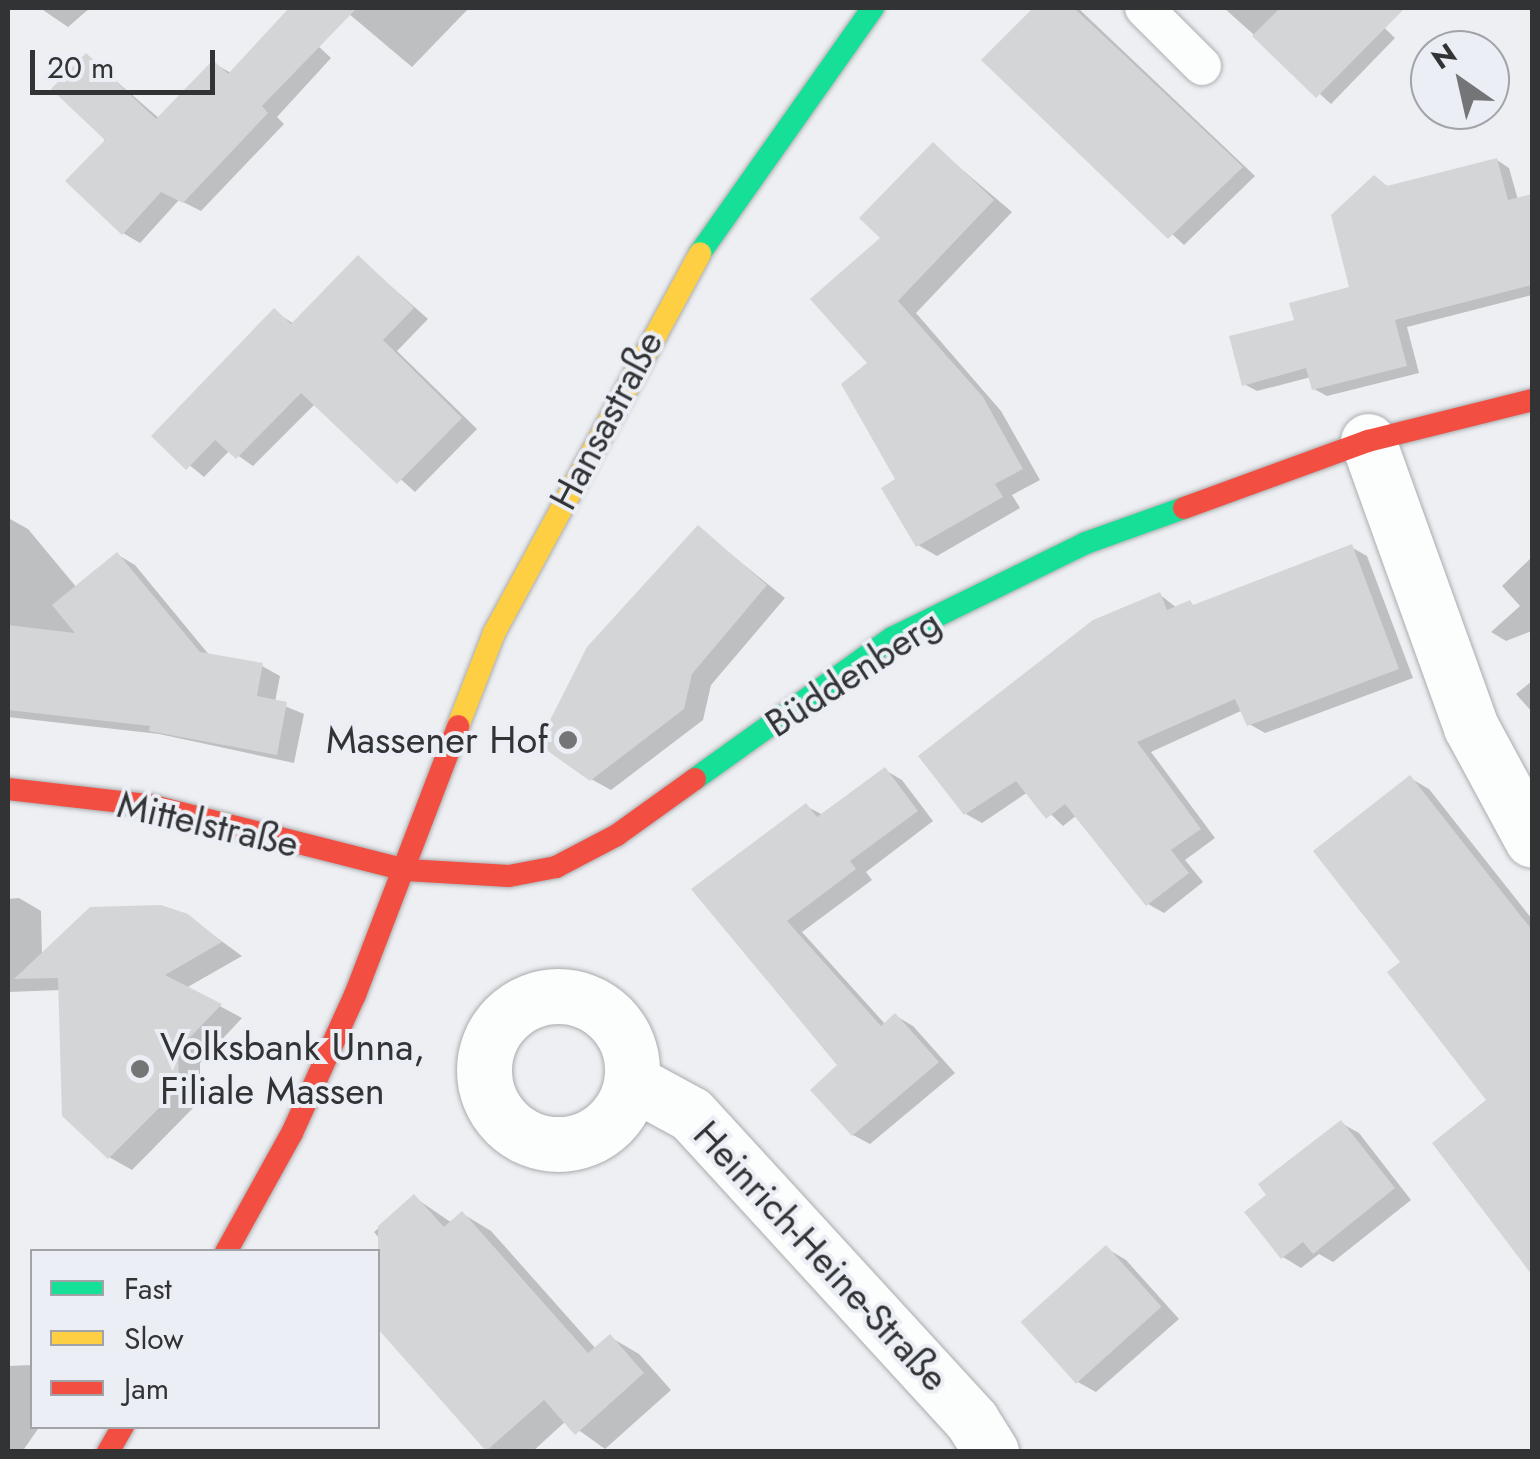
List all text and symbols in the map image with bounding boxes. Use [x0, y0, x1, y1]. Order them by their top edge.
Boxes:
scale bar [35, 30, 220, 92]
north arrow [1410, 30, 1510, 130]
text: N [1423, 33, 1465, 80]
text: 20 m [47, 46, 114, 89]
street label: Hansastraße [540, 323, 672, 517]
street label: Büddenberg [757, 600, 949, 746]
place label: Massener Hof [326, 717, 548, 763]
marker: Massener Hof [557, 729, 579, 751]
street label: Mittelstraße [113, 781, 303, 867]
place label: Volksbank Unna, Filiale Massen [160, 1024, 425, 1114]
marker: Volksbank Unna, Filiale Massen [129, 1058, 151, 1080]
street label: Heinrich-Heine-Straße [684, 1112, 958, 1400]
legend [30, 1249, 380, 1429]
text: Fast [124, 1267, 172, 1310]
text: Slow [124, 1317, 184, 1360]
text: Jam [124, 1367, 169, 1410]

